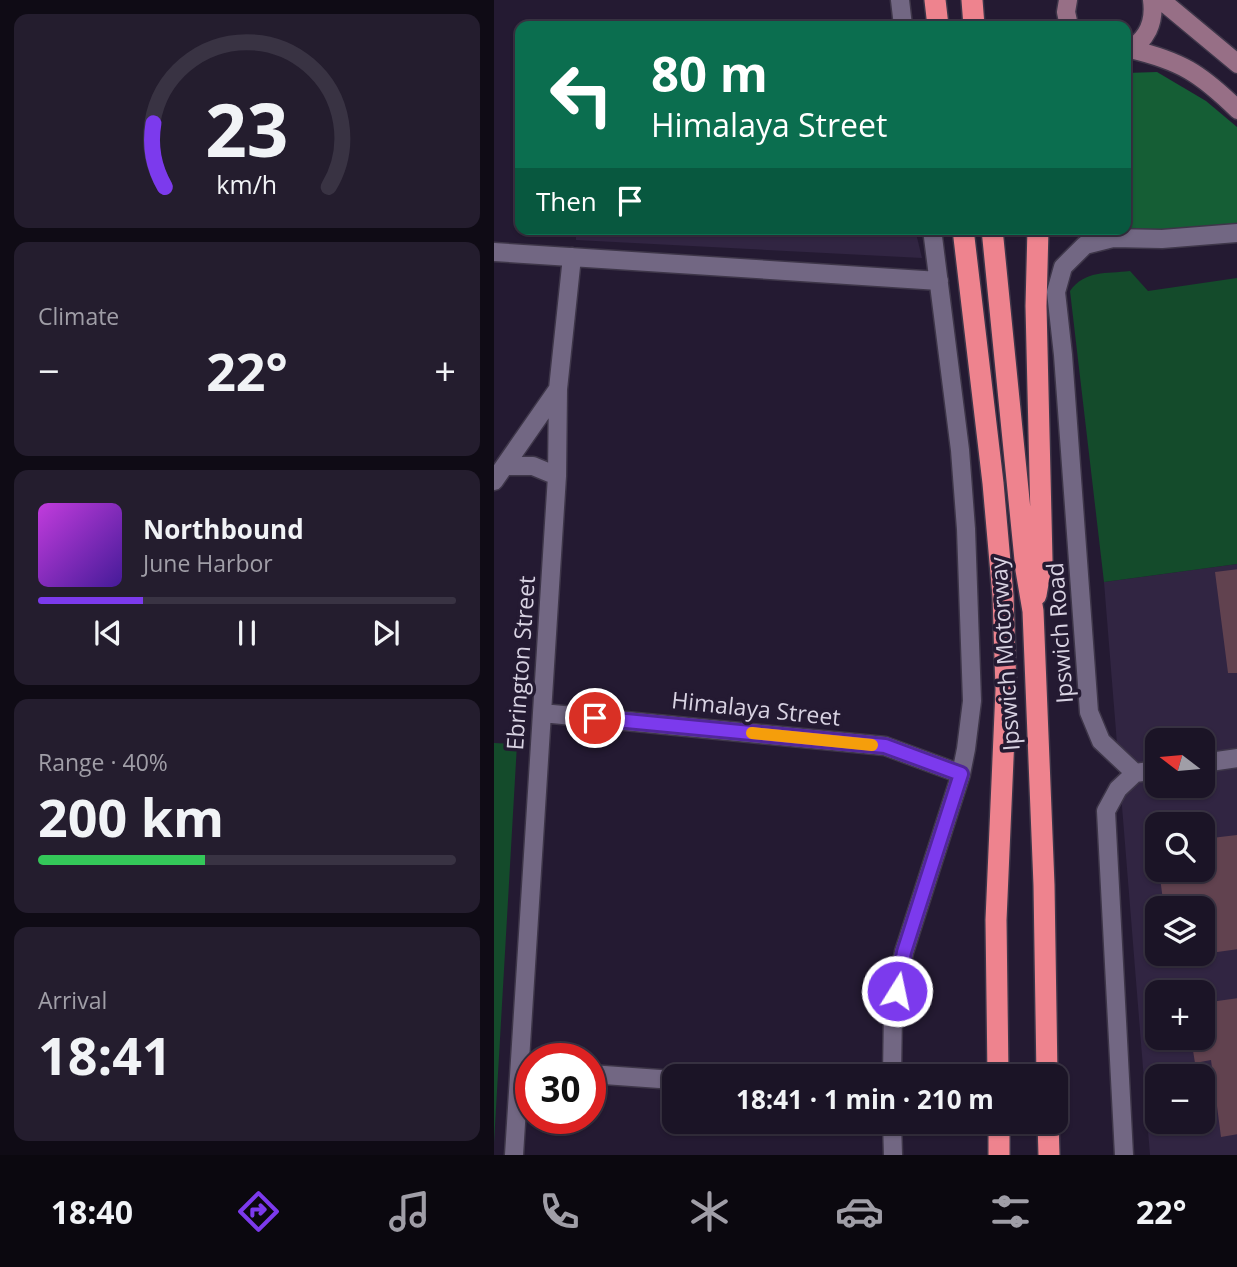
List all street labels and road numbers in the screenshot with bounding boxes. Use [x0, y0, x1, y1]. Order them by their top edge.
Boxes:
street label: Ipswich Motorway [981, 556, 1027, 752]
street label: Ipswich Road [1038, 562, 1080, 705]
street label: Ebrington Street [498, 575, 542, 751]
street label: Himalaya Street [670, 683, 842, 733]

